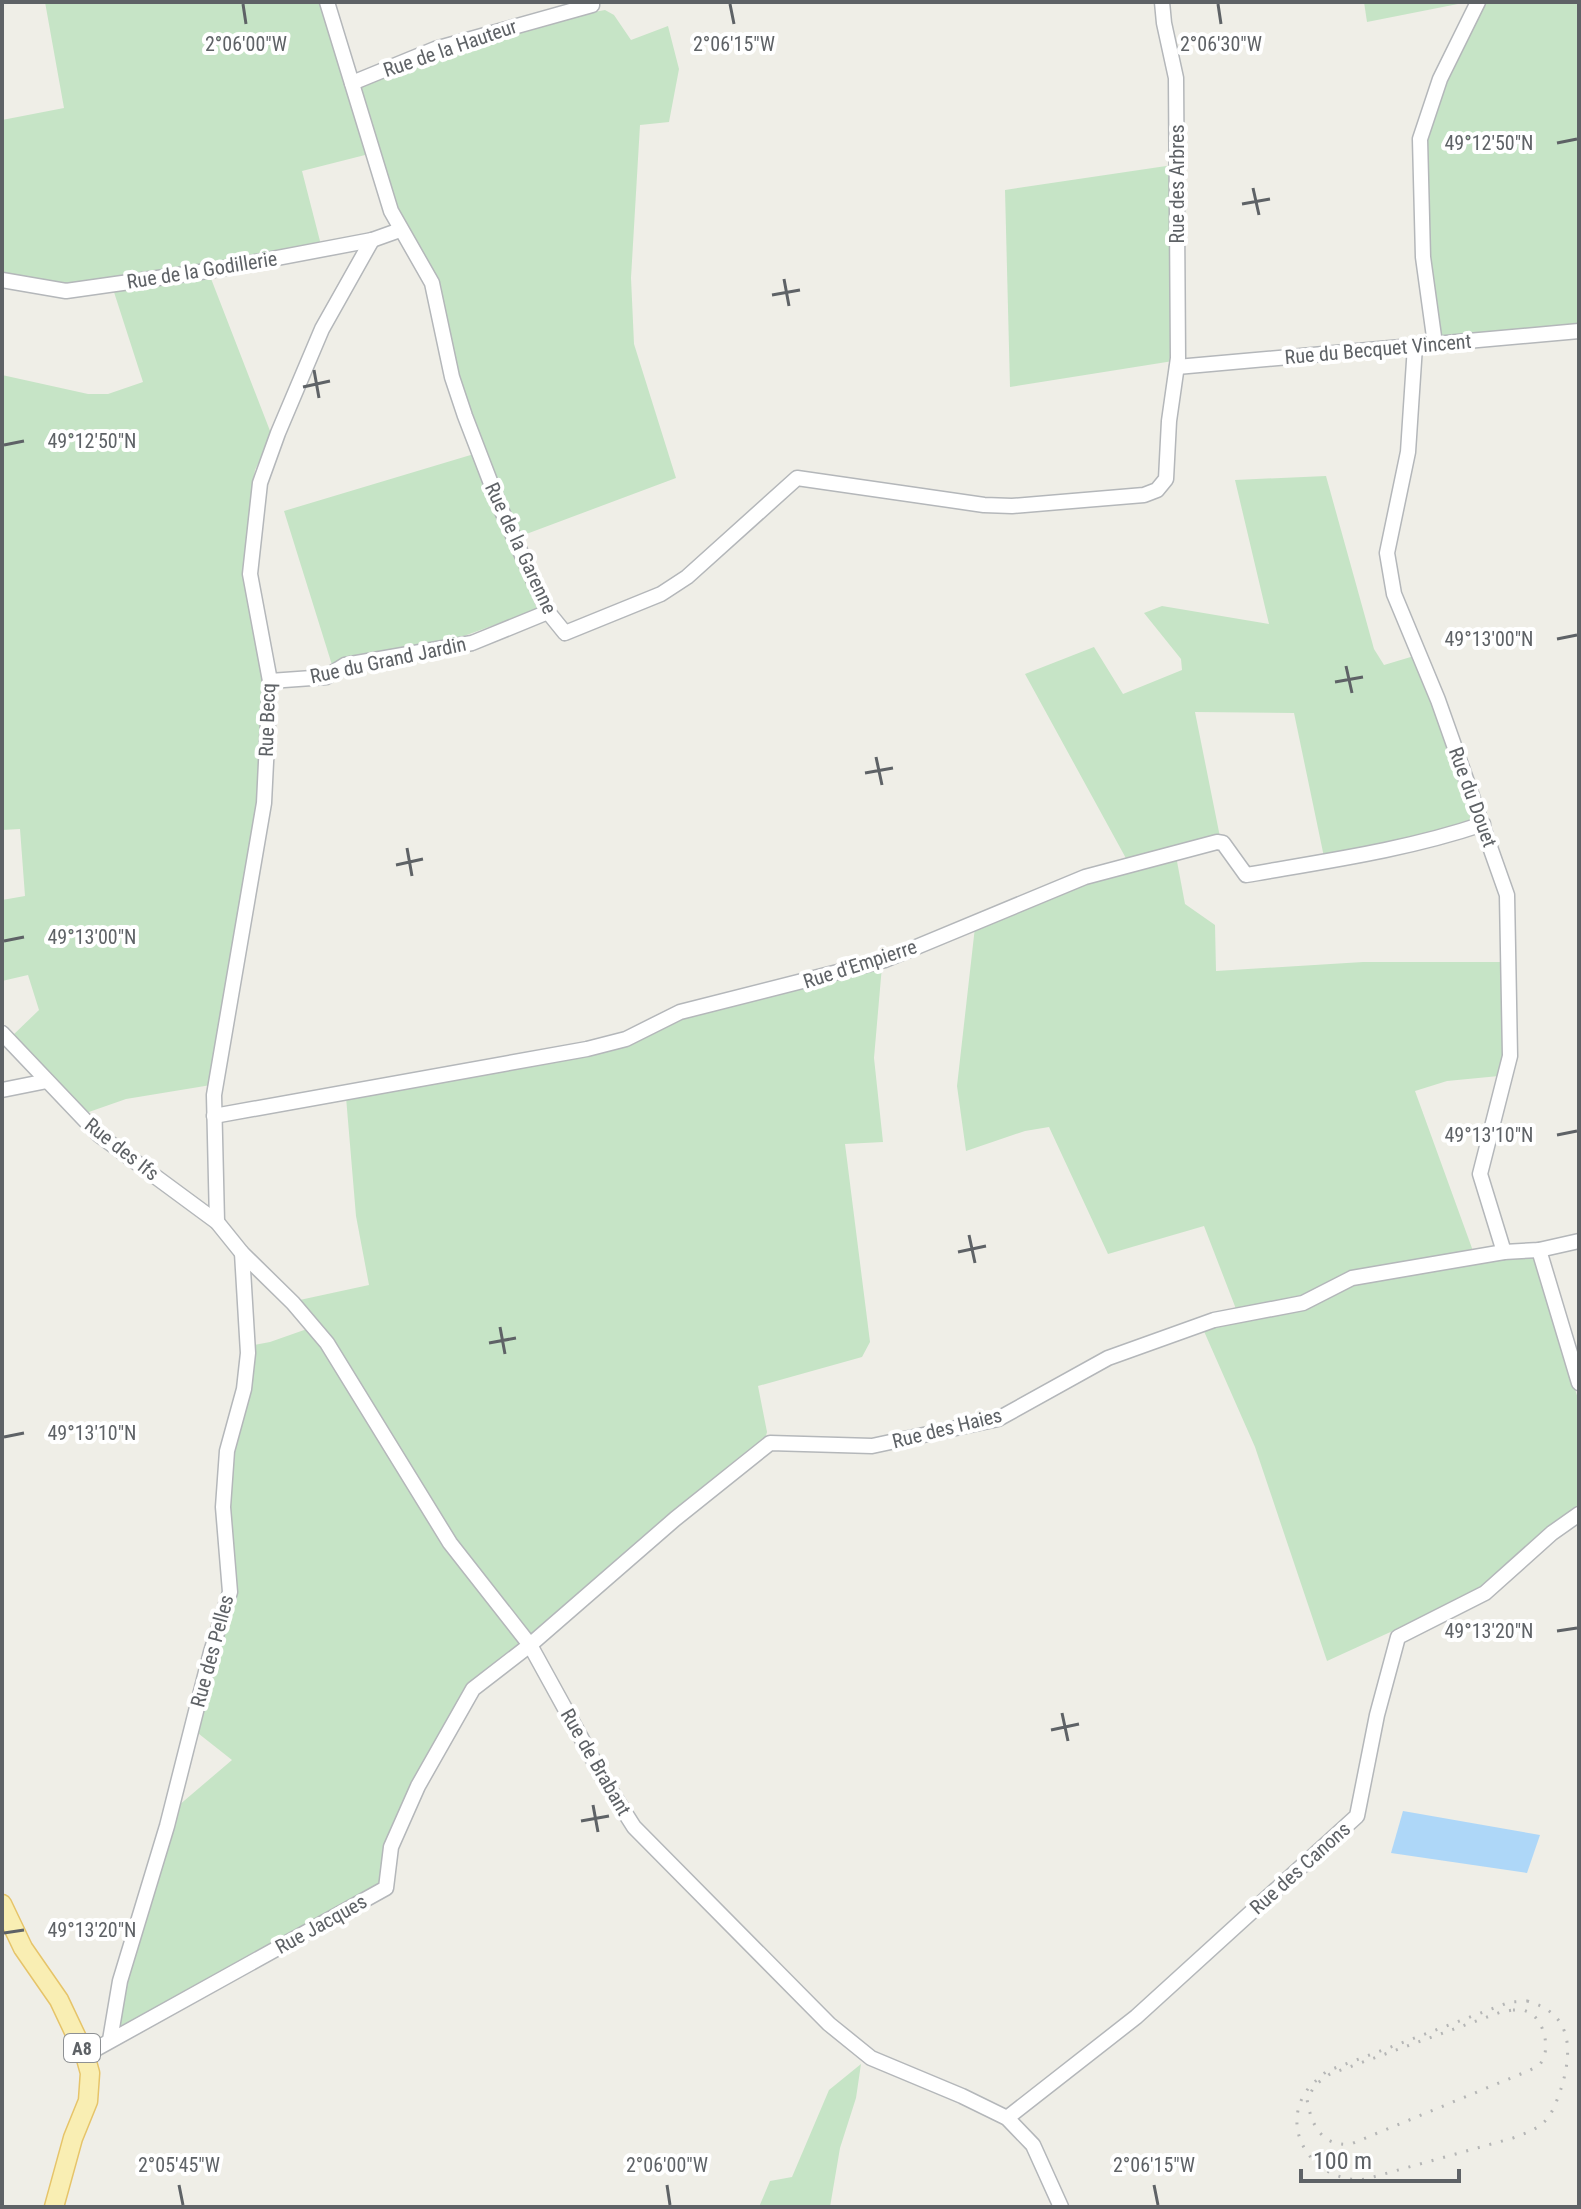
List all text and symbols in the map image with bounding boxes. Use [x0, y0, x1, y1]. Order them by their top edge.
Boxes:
street label: Rue de la Hauteur [380, 14, 520, 82]
text: 2°06'00"W [205, 32, 287, 56]
text: 2°06'15"W [693, 32, 775, 56]
text: 2°06'30"W [1180, 32, 1262, 56]
street label: Rue des Arbres [1165, 124, 1189, 244]
text: 49°12'50"N [1444, 131, 1534, 155]
street label: Rue de la Godillerie [125, 246, 279, 294]
street label: Rue du Becquet Vincent [1284, 329, 1472, 369]
text: 49°12'50"N [47, 429, 137, 453]
street label: Rue de la Garenne [480, 478, 562, 618]
text: 49°13'00"N [1444, 627, 1534, 651]
street label: Rue du Grand Jardin [308, 632, 468, 688]
street label: Rue Becq [254, 683, 280, 757]
street label: Rue du Douet [1444, 744, 1502, 850]
text: 49°13'00"N [47, 925, 137, 949]
street label: Rue d'Empierre [800, 934, 920, 994]
street label: Rue des Ifs [80, 1113, 164, 1185]
text: 49°13'10"N [1444, 1123, 1534, 1147]
street label: Rue des Haies [890, 1403, 1004, 1453]
text: 49°13'10"N [47, 1421, 137, 1445]
street label: Rue des Pelles [185, 1592, 239, 1710]
text: 49°13'20"N [1444, 1619, 1534, 1643]
street label: Rue de Brabant [556, 1704, 636, 1820]
street label: Rue des Canons [1245, 1817, 1355, 1919]
street label: Rue Jacques [271, 1889, 371, 1959]
text: 49°13'20"N [47, 1918, 137, 1942]
road number: A8 [64, 2034, 100, 2062]
scale bar [1301, 2133, 1459, 2183]
text: 100 m [1313, 2147, 1372, 2175]
text: 2°05'45"W [138, 2153, 220, 2177]
text: 2°06'00"W [626, 2153, 708, 2177]
text: 2°06'15"W [1113, 2153, 1195, 2177]

